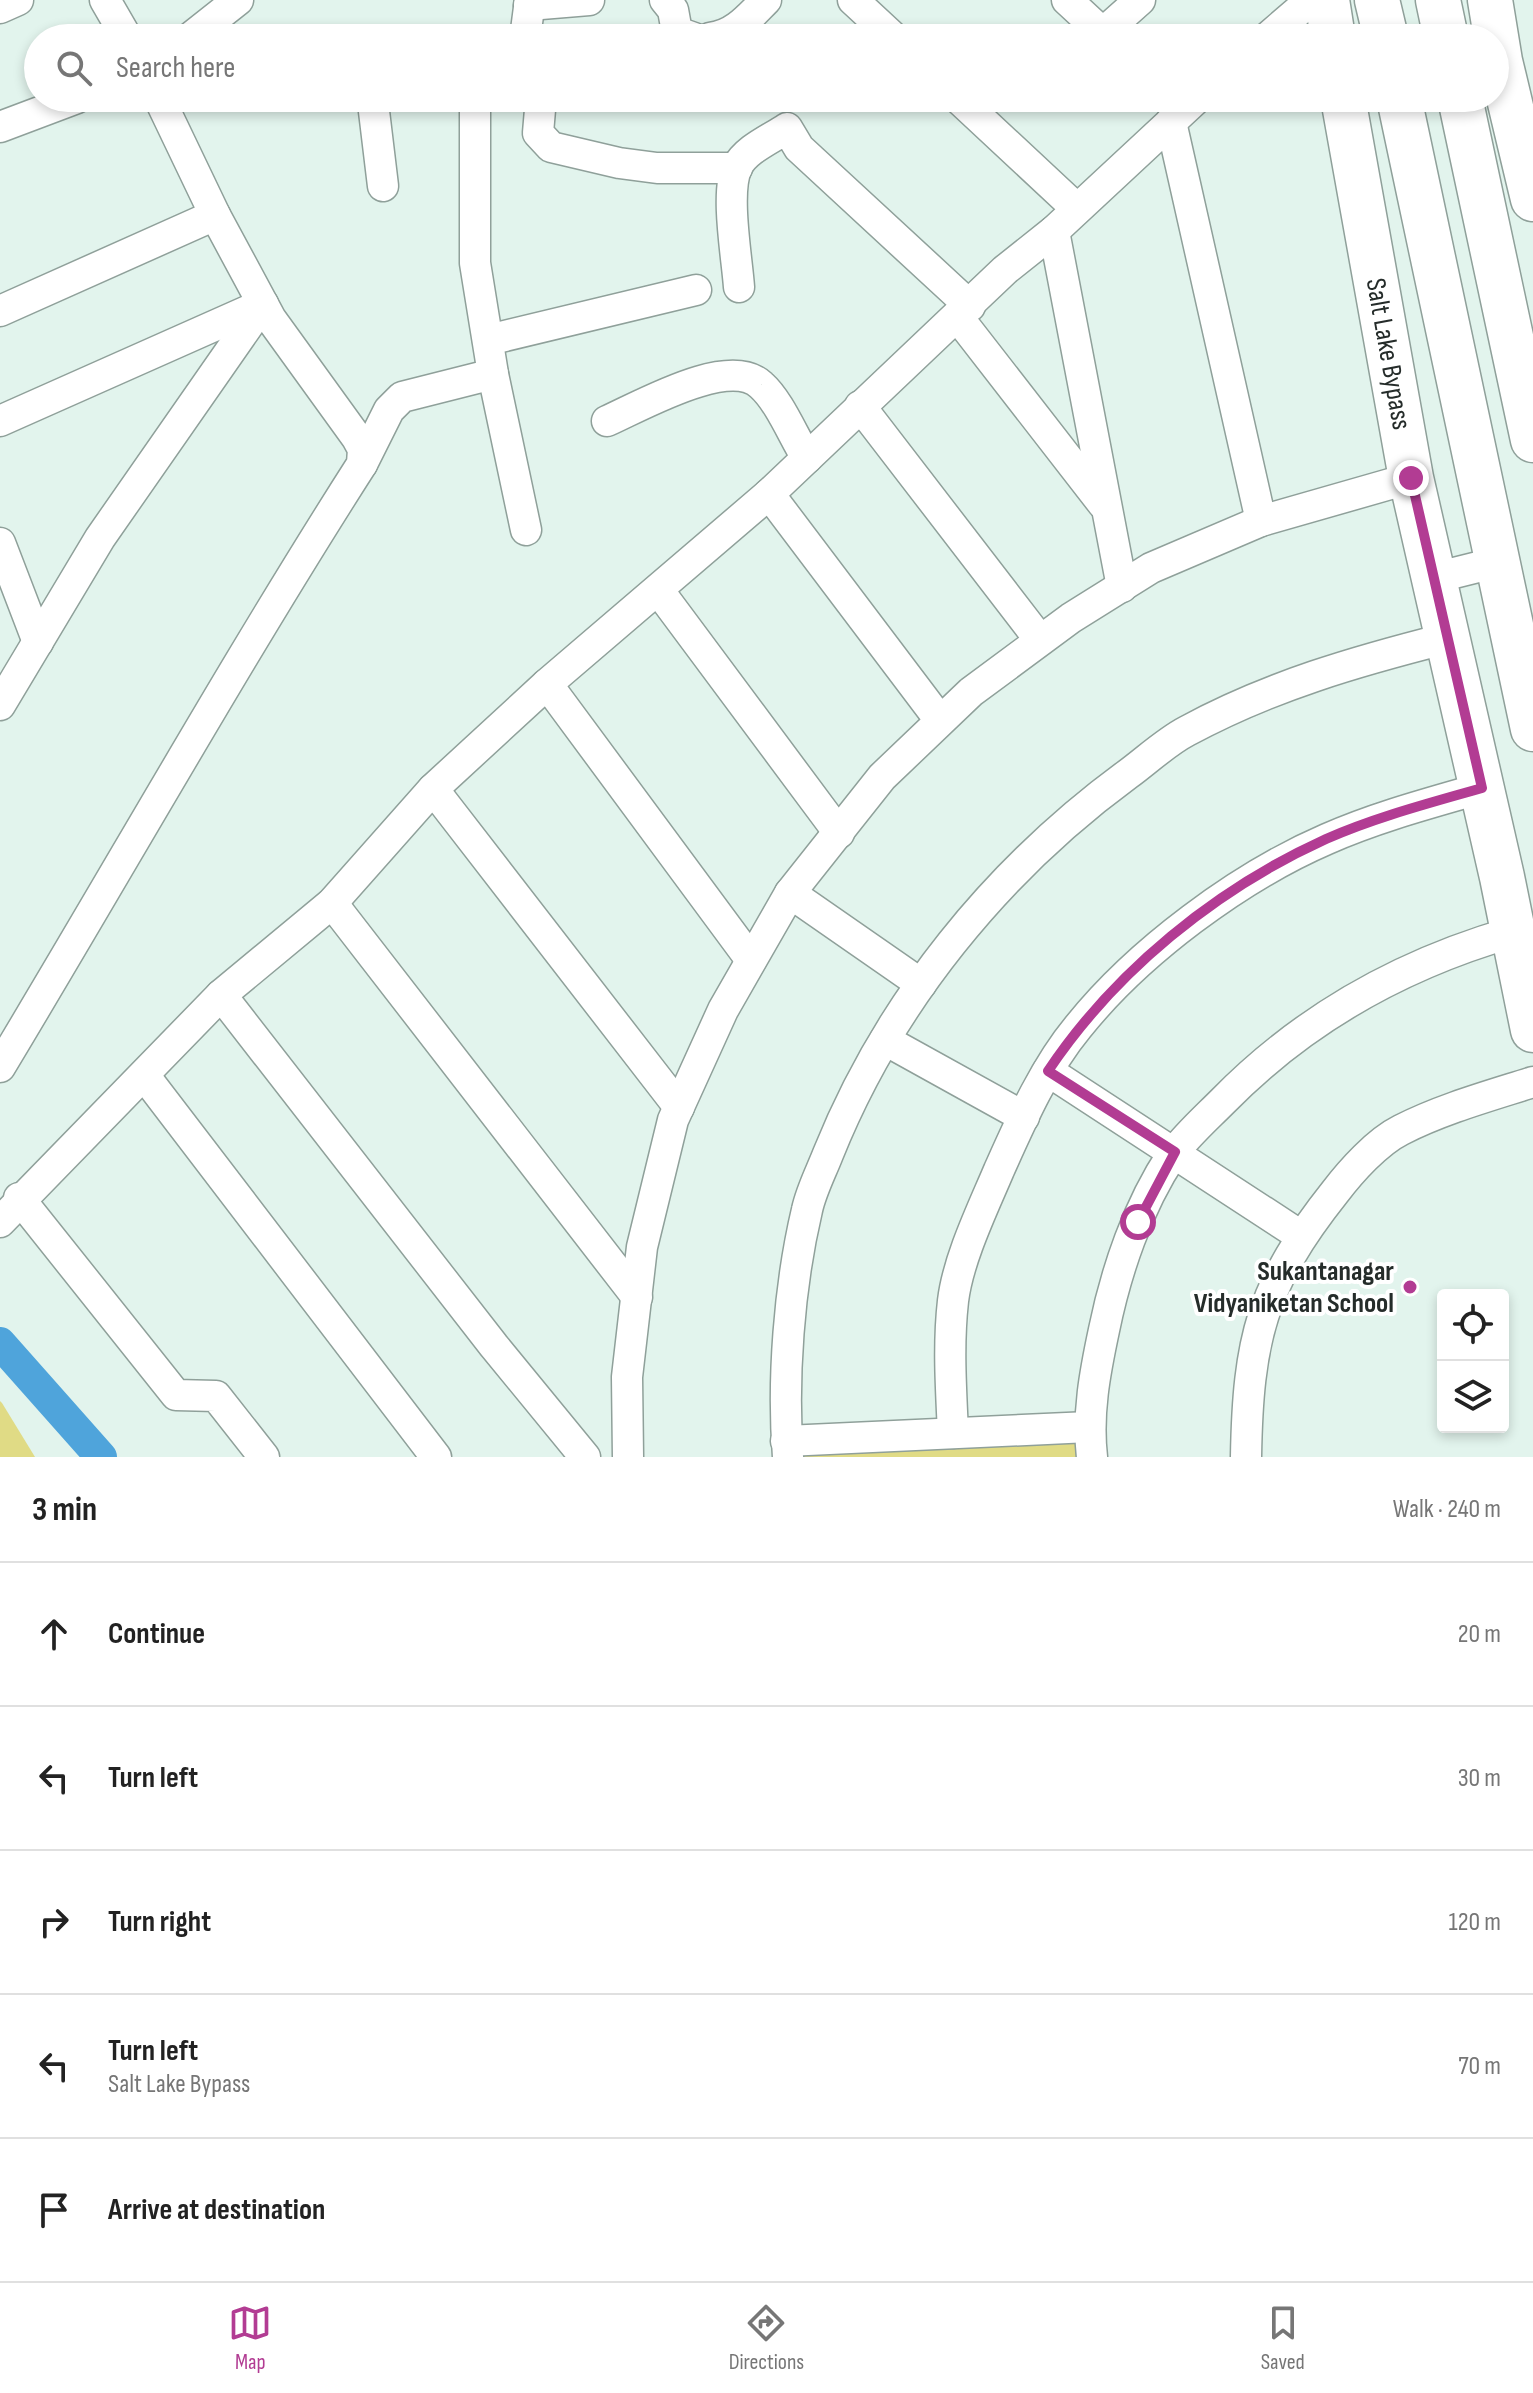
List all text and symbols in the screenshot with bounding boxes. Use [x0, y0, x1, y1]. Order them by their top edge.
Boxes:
search box [24, 24, 1509, 112]
icon: search [52, 46, 96, 90]
text: Search here [116, 50, 235, 86]
street label: Salt Lake Bypass [1359, 276, 1419, 432]
route end [1393, 460, 1429, 496]
route start [1120, 1204, 1156, 1240]
place label: Sukantanagar Vidyaniketan School [1194, 1255, 1394, 1320]
marker: Sukantanagar Vidyaniketan School [1401, 1278, 1419, 1296]
map controls [1437, 1289, 1509, 1433]
button: locate [1437, 1289, 1509, 1361]
button: layers [1437, 1361, 1509, 1433]
text: 3 min [32, 1489, 97, 1530]
text: Walk · 240 m [1393, 1494, 1501, 1525]
icon: ahead [32, 1612, 76, 1656]
text: Continue [108, 1616, 205, 1652]
text: 20 m [1458, 1619, 1501, 1650]
icon: left [32, 1756, 76, 1800]
text: Turn left [108, 1760, 198, 1796]
text: 30 m [1458, 1763, 1501, 1794]
icon: right [32, 1900, 76, 1944]
text: Turn right [108, 1904, 211, 1940]
text: 120 m [1448, 1907, 1501, 1938]
text: Turn left [108, 2033, 198, 2069]
icon: left [32, 2044, 76, 2088]
text: 70 m [1458, 2051, 1501, 2082]
text: Salt Lake Bypass [108, 2069, 250, 2100]
icon: arrive [32, 2188, 76, 2232]
text: Arrive at destination [108, 2192, 325, 2228]
tab: Map [228, 2301, 272, 2376]
tab: Directions [729, 2301, 804, 2376]
tab: Saved [1261, 2301, 1305, 2376]

